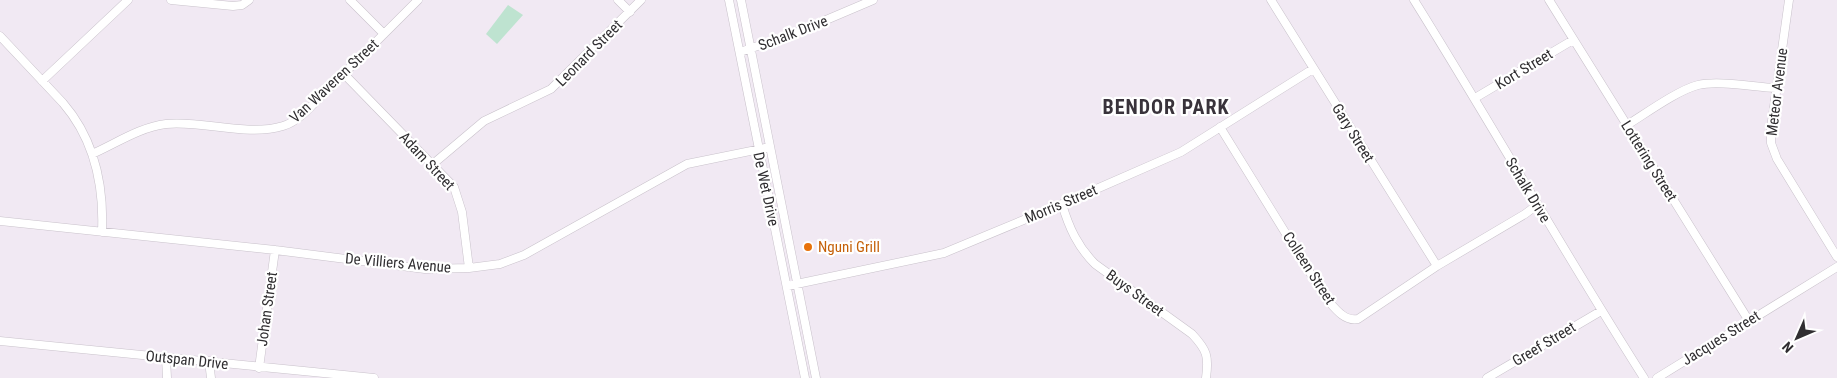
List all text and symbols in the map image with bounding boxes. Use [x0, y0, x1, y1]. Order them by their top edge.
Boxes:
street label: Schalk Drive [756, 12, 830, 54]
street label: Leonard Street [552, 16, 626, 90]
street label: Van Waveren Street [286, 35, 382, 127]
street label: Kort Street [1492, 45, 1556, 93]
street label: Meteor Avenue [1763, 47, 1791, 137]
district label: BENDOR PARK [1102, 95, 1230, 119]
street label: Gary Street [1328, 100, 1378, 166]
street label: Lottering Street [1617, 117, 1681, 205]
street label: Adam Street [395, 128, 459, 194]
street label: De Wet Drive [749, 150, 783, 228]
street label: Schalk Drive [1502, 154, 1554, 226]
street label: Morris Street [1022, 181, 1100, 227]
street label: Colleen Street [1279, 228, 1339, 308]
place label: Nguni Grill [818, 238, 880, 256]
marker: Nguni Grill [802, 241, 814, 253]
street label: De Villiers Avenue [344, 249, 452, 277]
street label: Buys Street [1103, 266, 1167, 320]
street label: Johan Street [253, 271, 281, 347]
street label: Jacques Street [1679, 307, 1763, 369]
north arrow [1772, 313, 1822, 363]
street label: Greef Street [1509, 318, 1579, 370]
text: N [1779, 339, 1796, 356]
street label: Outspan Drive [145, 347, 229, 373]

